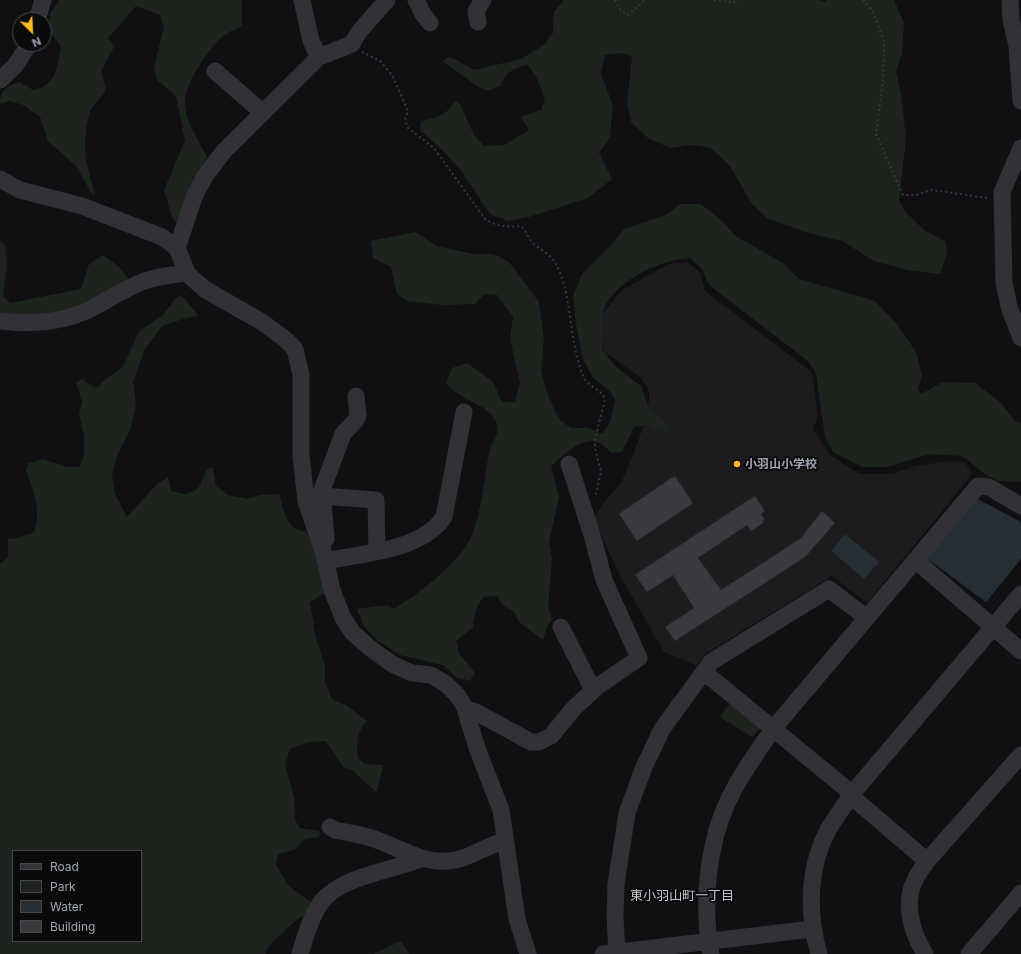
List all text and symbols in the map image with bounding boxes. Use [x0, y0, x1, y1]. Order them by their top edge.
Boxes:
north arrow [12, 12, 52, 52]
text: N [30, 34, 43, 50]
place label: 小羽山小学校 [745, 457, 817, 471]
marker: 小羽山小学校 [732, 459, 742, 469]
legend [12, 850, 142, 942]
text: Road [50, 859, 79, 874]
text: Park [50, 879, 76, 894]
district label: 東小羽山町一丁目 [630, 888, 734, 904]
text: Water [50, 899, 83, 914]
text: Building [50, 919, 95, 934]

